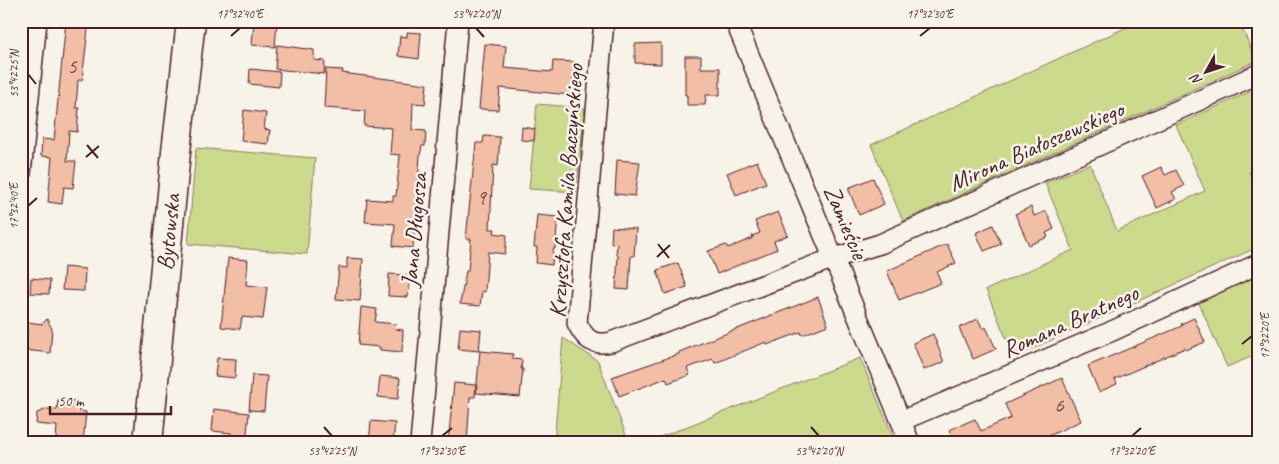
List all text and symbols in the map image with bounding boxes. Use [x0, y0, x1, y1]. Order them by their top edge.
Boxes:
text: 17°32'40"E [217, 6, 265, 22]
text: 53°42'20"N [452, 6, 501, 22]
text: 17°32'30"E [907, 6, 955, 22]
north arrow [1182, 48, 1232, 98]
text: 53°42'25"N [6, 49, 22, 98]
house number: 5 [67, 53, 78, 79]
street label: Krzysztofa Kamila Baczyńskiego [542, 62, 590, 319]
text: N [1186, 69, 1206, 89]
street label: Mirona Białoszewskiego [944, 93, 1130, 198]
street label: Jana Długosza [394, 169, 434, 289]
text: 17°32'40"E [6, 181, 22, 229]
street label: Zamieście [817, 181, 876, 265]
house number: 9 [476, 184, 487, 210]
street label: Bytowska [150, 191, 187, 271]
street label: Romana Bratnego [997, 277, 1144, 364]
text: 17°32'20"E [1257, 311, 1273, 359]
scale bar [50, 384, 171, 416]
text: 50 m [58, 392, 85, 411]
house number: 6 [1054, 392, 1064, 418]
text: 53°42'25"N [308, 443, 357, 459]
text: 17°32'30"E [419, 443, 467, 459]
text: 53°42'20"N [795, 443, 844, 459]
text: 17°32'20"E [1109, 443, 1157, 459]

